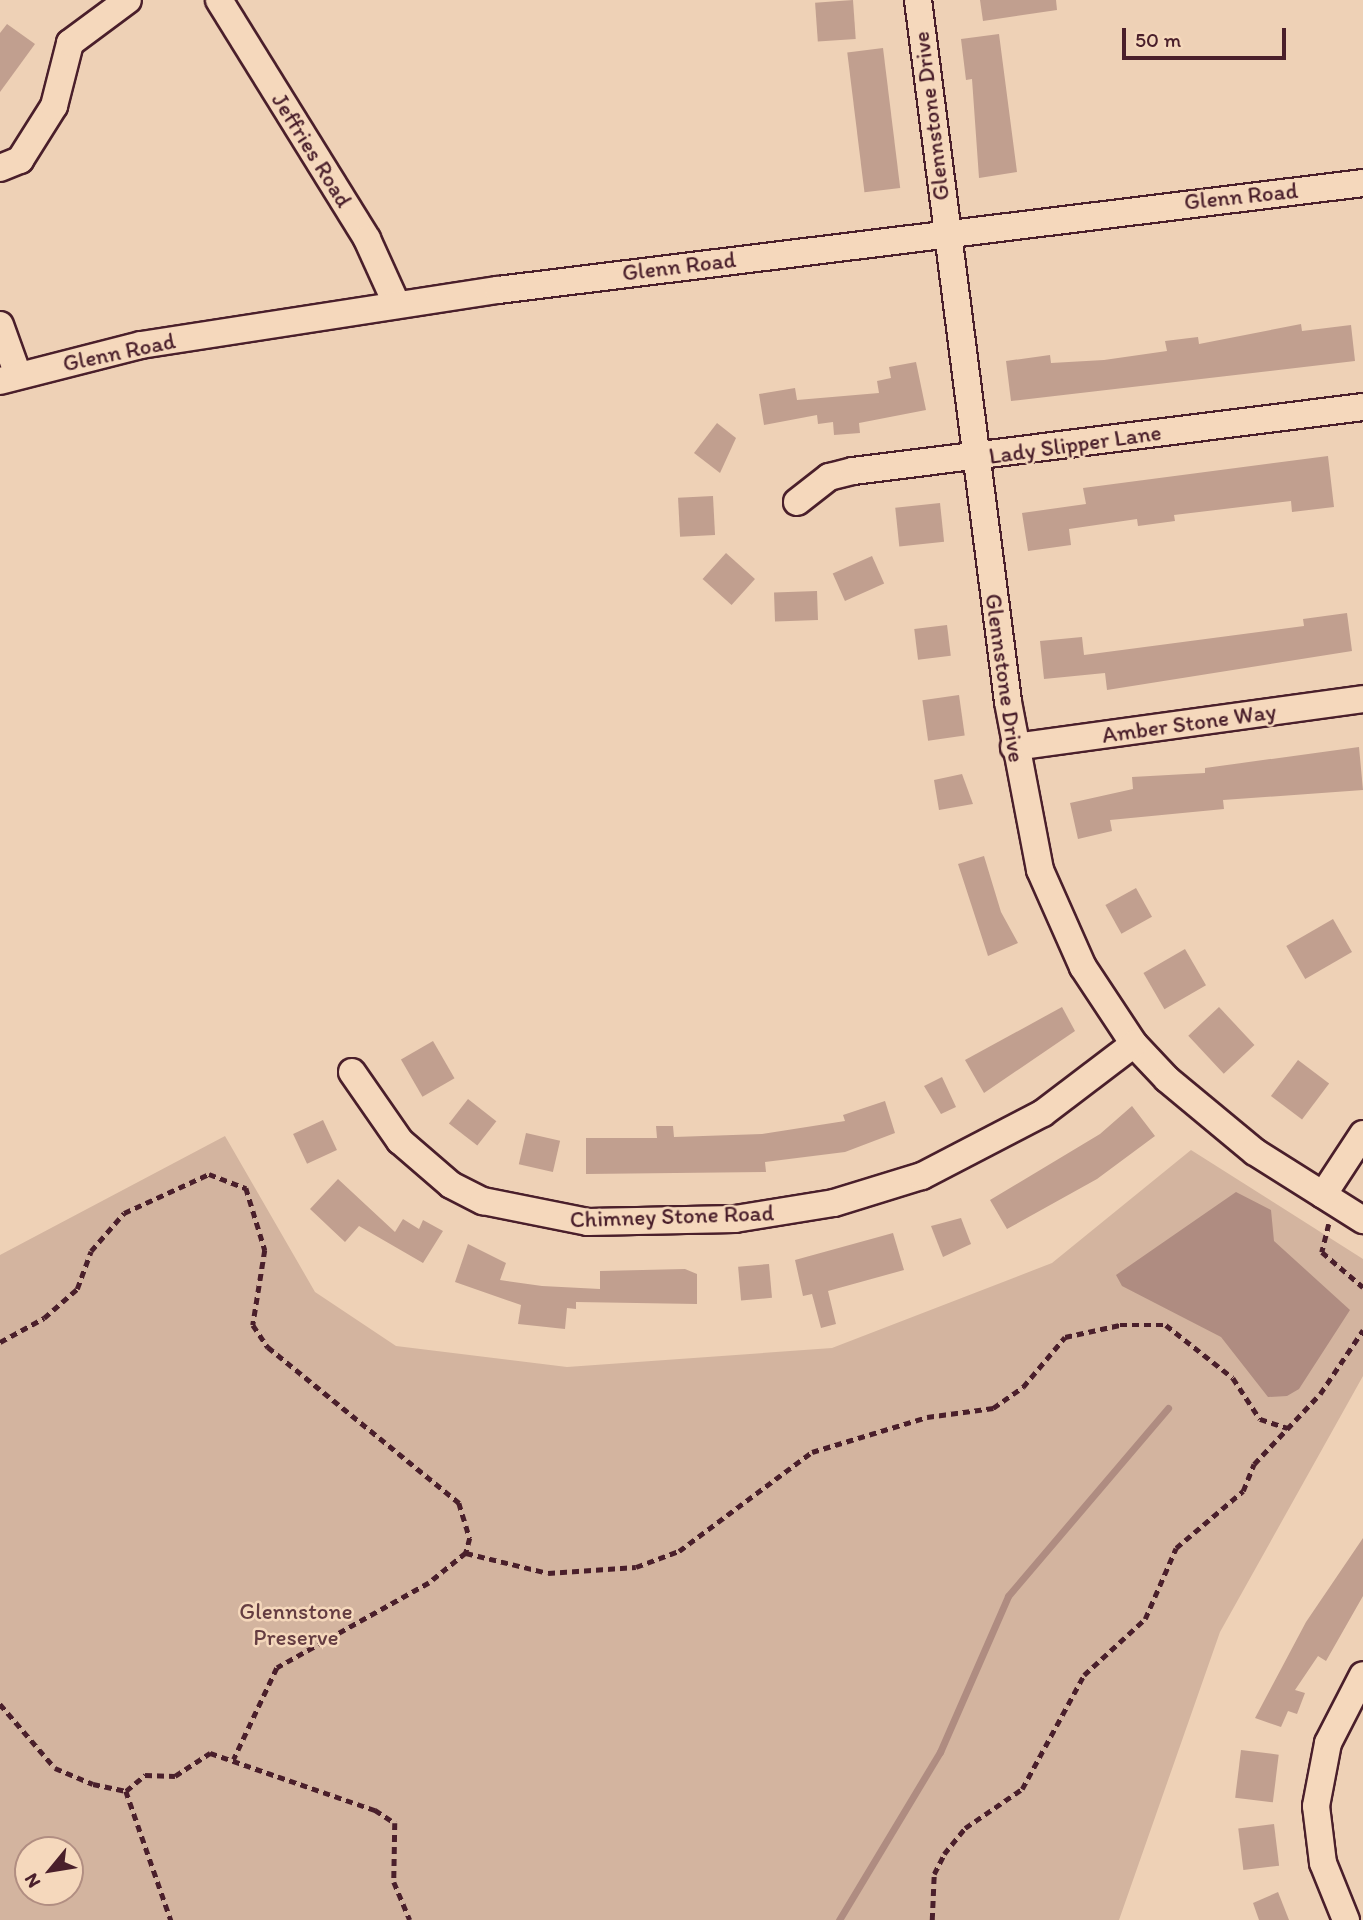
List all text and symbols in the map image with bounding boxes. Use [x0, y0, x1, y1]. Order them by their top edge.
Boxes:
scale bar [1125, 14, 1290, 58]
text: 50 m [1135, 27, 1181, 52]
street label: Glennstone Drive [907, 30, 955, 202]
street label: Jeffries Road [266, 88, 358, 212]
street label: Glenn Road [1183, 176, 1299, 216]
street label: Glenn Road [621, 245, 737, 287]
street label: Glenn Road [61, 327, 177, 377]
street label: Lady Slipper Lane [987, 418, 1163, 470]
street label: Glennstone Drive [979, 592, 1031, 764]
street label: Amber Stone Way [1101, 697, 1277, 749]
street label: Chimney Stone Road [570, 1199, 774, 1233]
park label: Glennstone Preserve [239, 1597, 353, 1651]
north arrow [14, 1836, 84, 1906]
text: N [19, 1869, 45, 1892]

